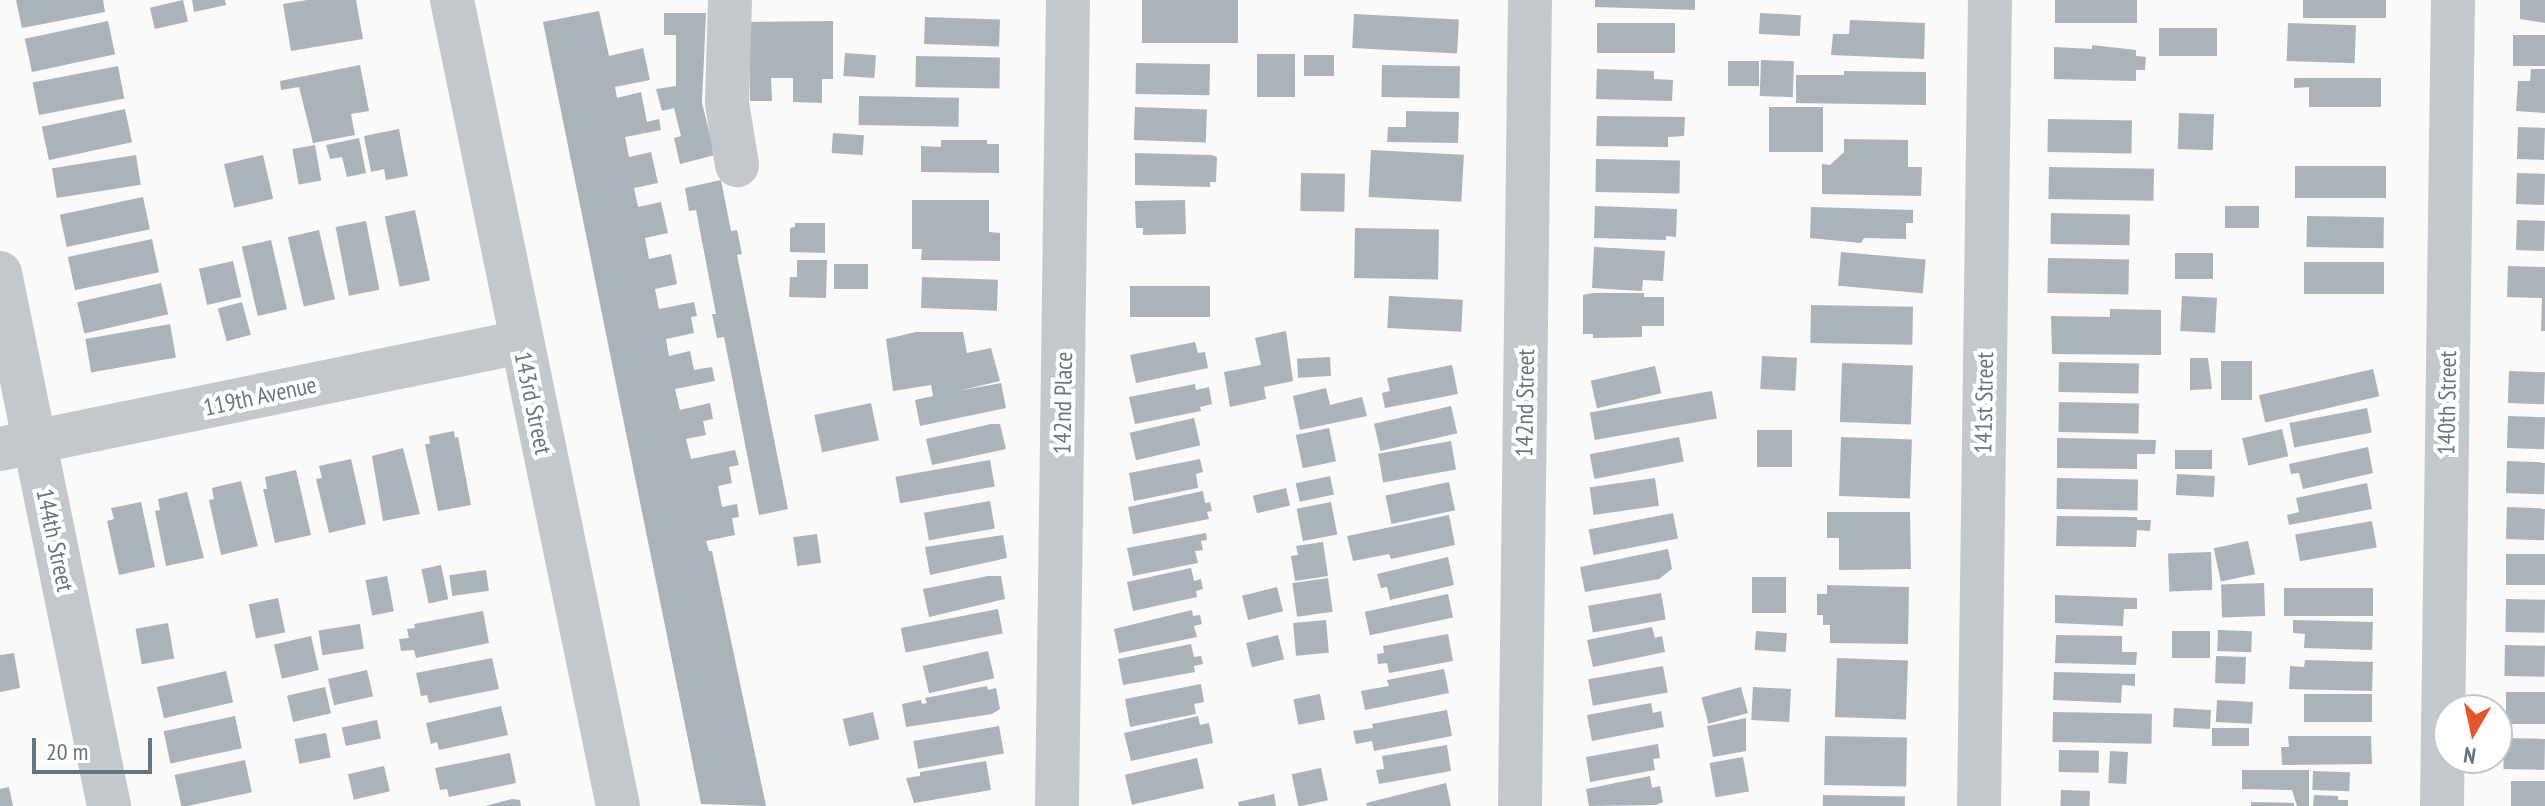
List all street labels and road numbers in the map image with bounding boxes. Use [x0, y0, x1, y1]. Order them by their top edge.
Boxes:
street label: 143rd Street [508, 349, 558, 457]
street label: 142nd Street [1510, 349, 1540, 457]
street label: 140th Street [2432, 351, 2462, 455]
street label: 142nd Place [1048, 352, 1078, 454]
street label: 141st Street [1969, 352, 1999, 454]
street label: 119th Avenue [201, 370, 319, 422]
street label: 144th Street [30, 486, 80, 594]

